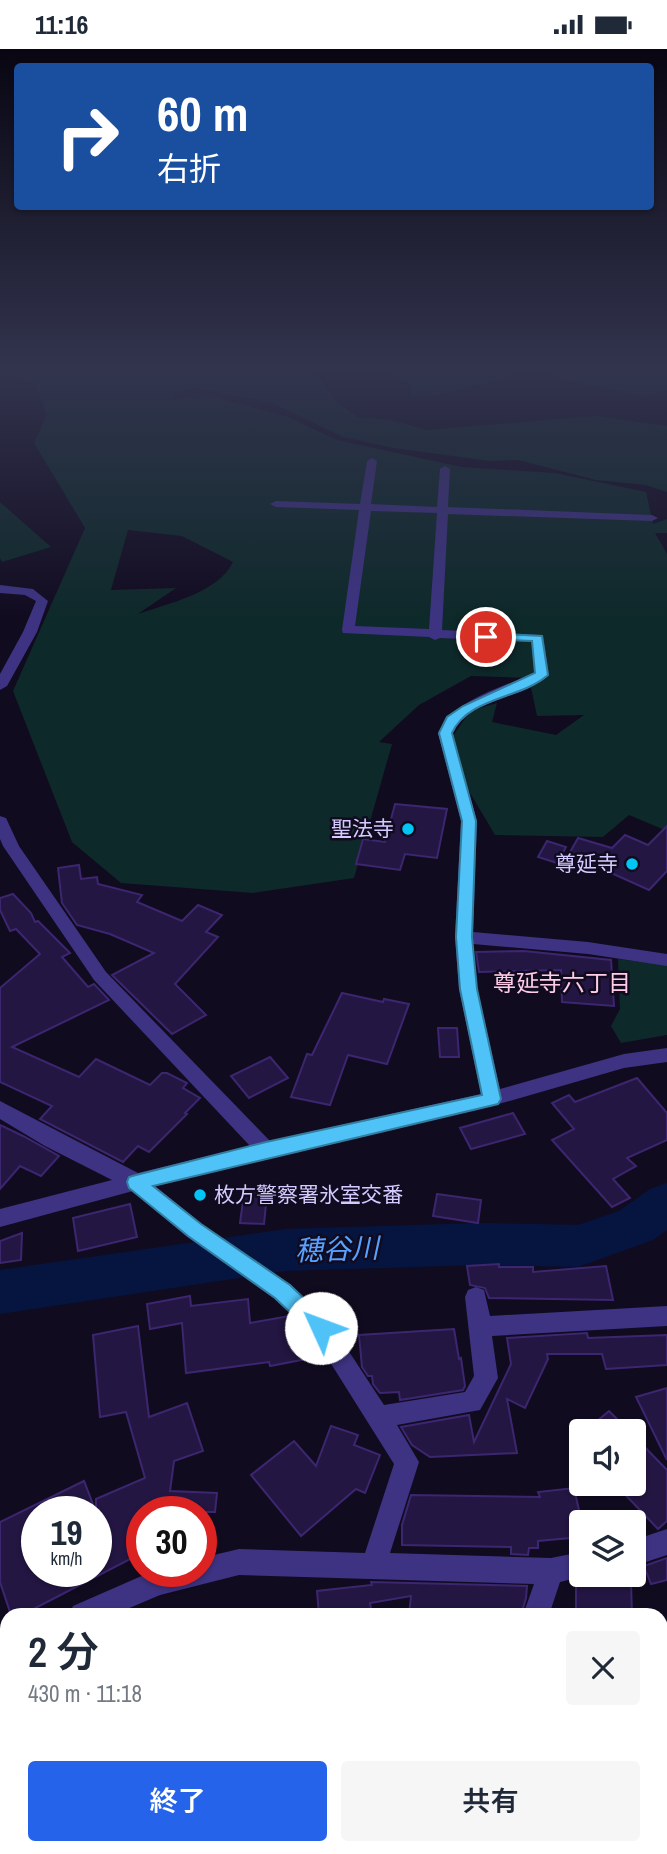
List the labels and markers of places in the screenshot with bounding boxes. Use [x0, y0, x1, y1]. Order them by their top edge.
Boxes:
pin [456, 607, 516, 667]
place label: 聖法寺 [331, 814, 394, 843]
marker: 聖法寺 [400, 821, 416, 837]
place label: 尊延寺 [555, 849, 618, 878]
marker: 尊延寺 [624, 856, 640, 872]
place label: 枚方警察署氷室交番 [214, 1180, 403, 1209]
marker: 枚方警察署氷室交番 [192, 1187, 208, 1203]

